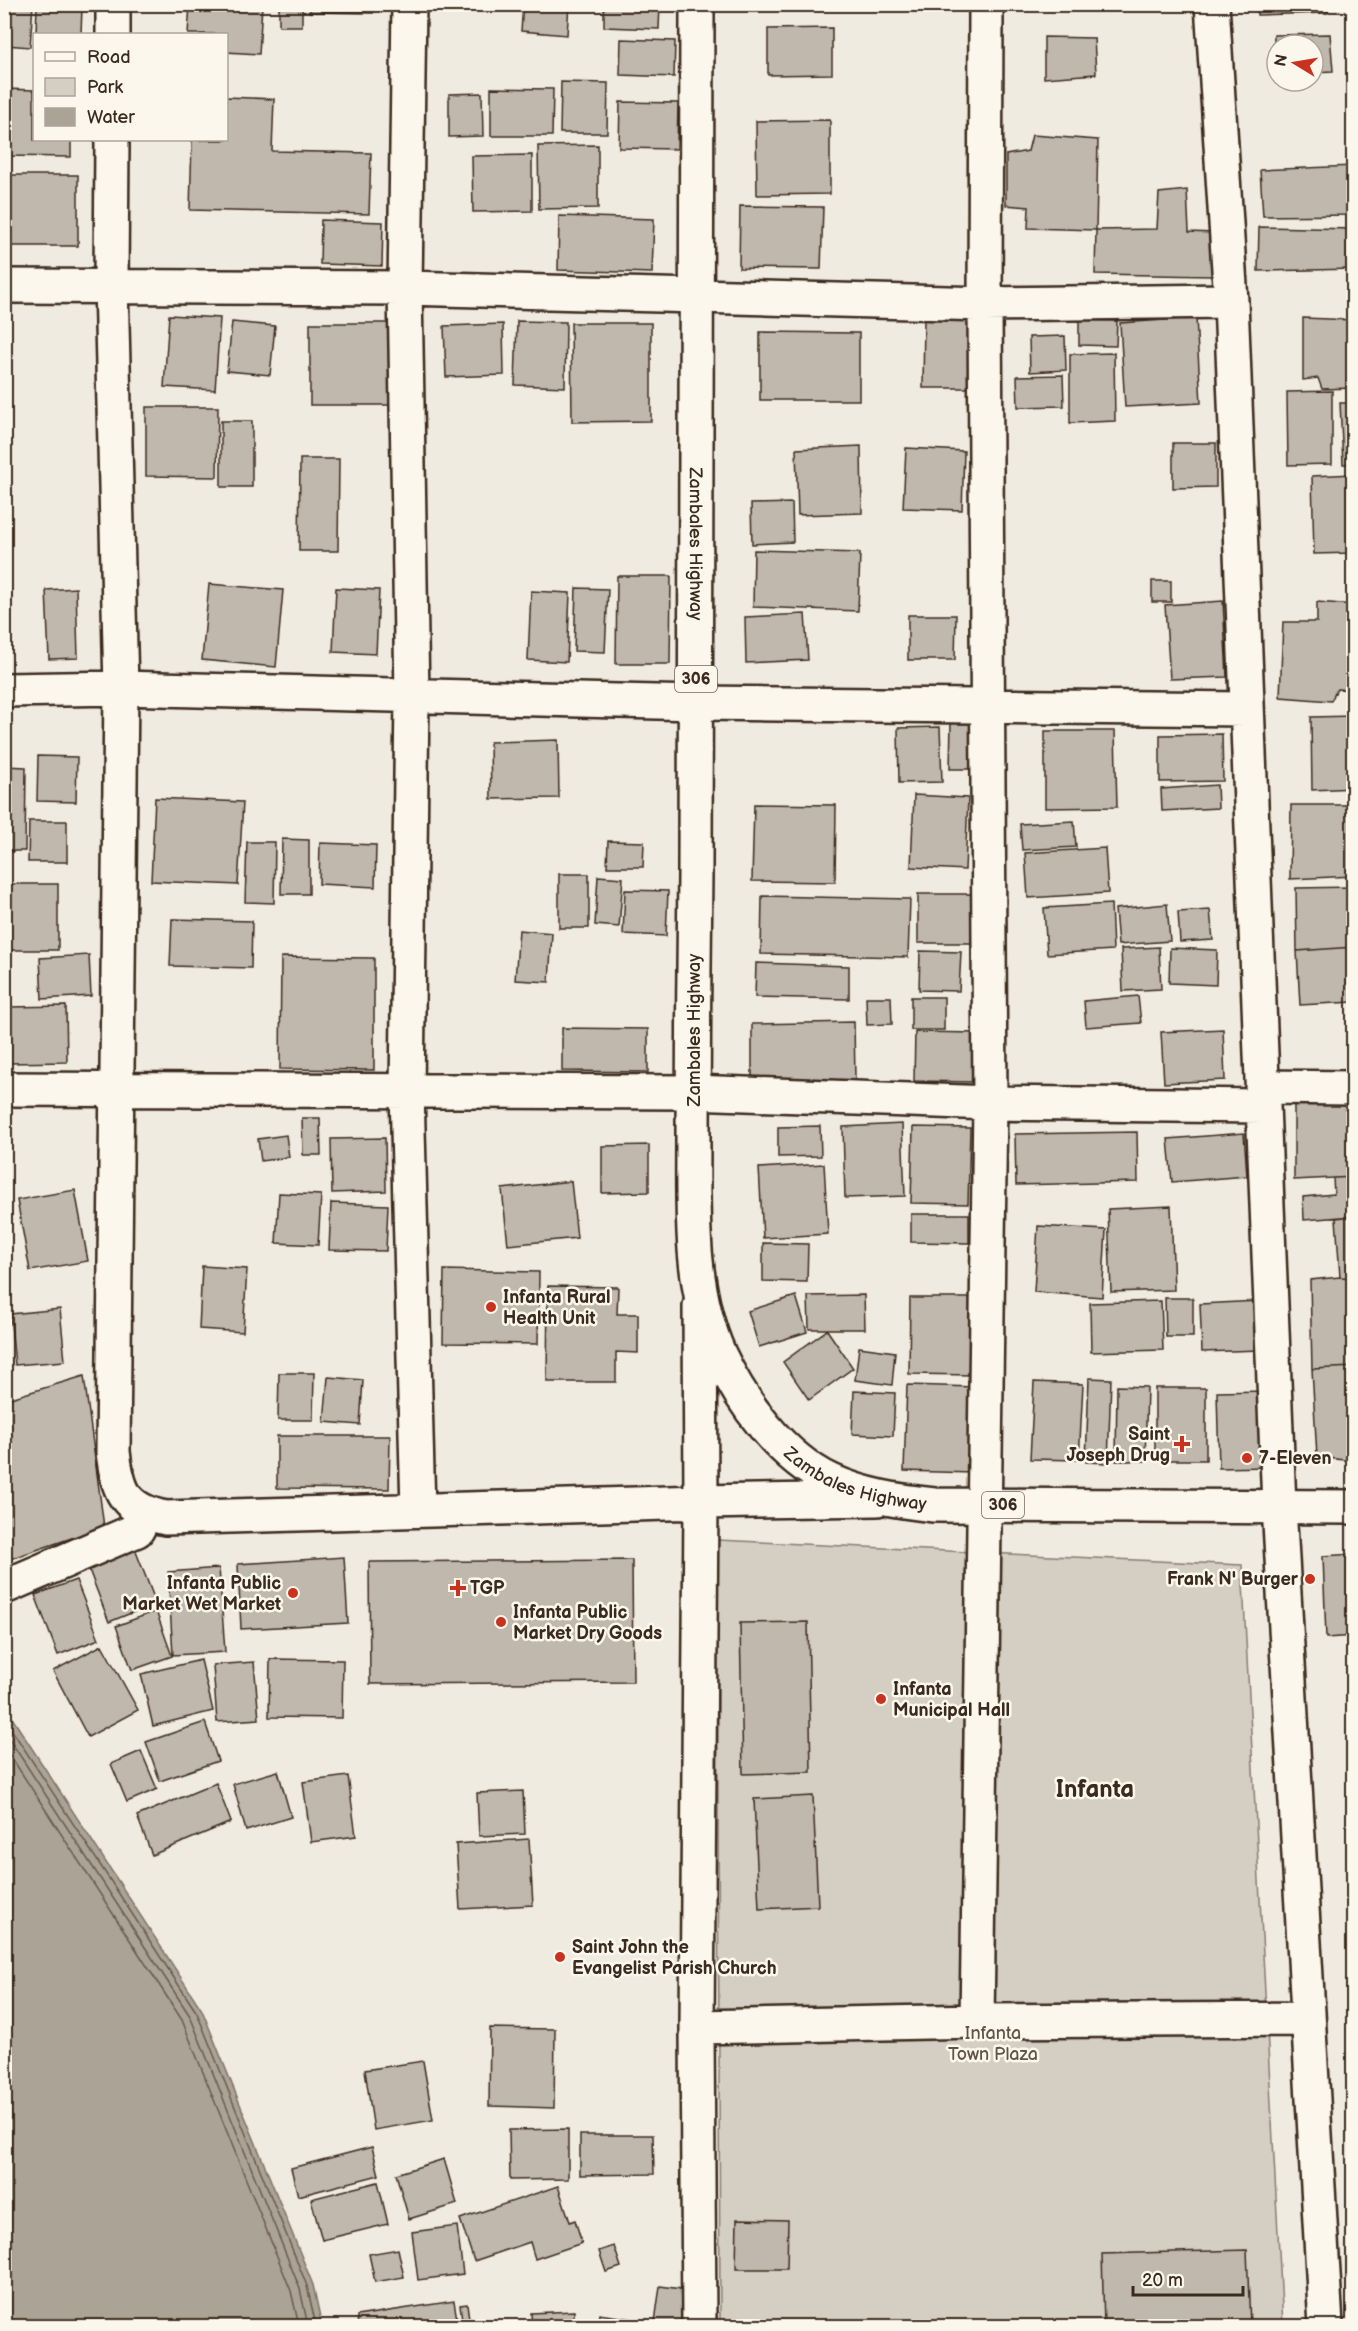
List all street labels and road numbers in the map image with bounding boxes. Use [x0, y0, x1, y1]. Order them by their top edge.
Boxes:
street label: Zambales Highway [685, 467, 706, 621]
road number: 306 [675, 666, 717, 692]
street label: Zambales Highway [684, 953, 705, 1107]
street label: Zambales Highway [779, 1442, 929, 1515]
road number: 306 [982, 1492, 1024, 1518]

